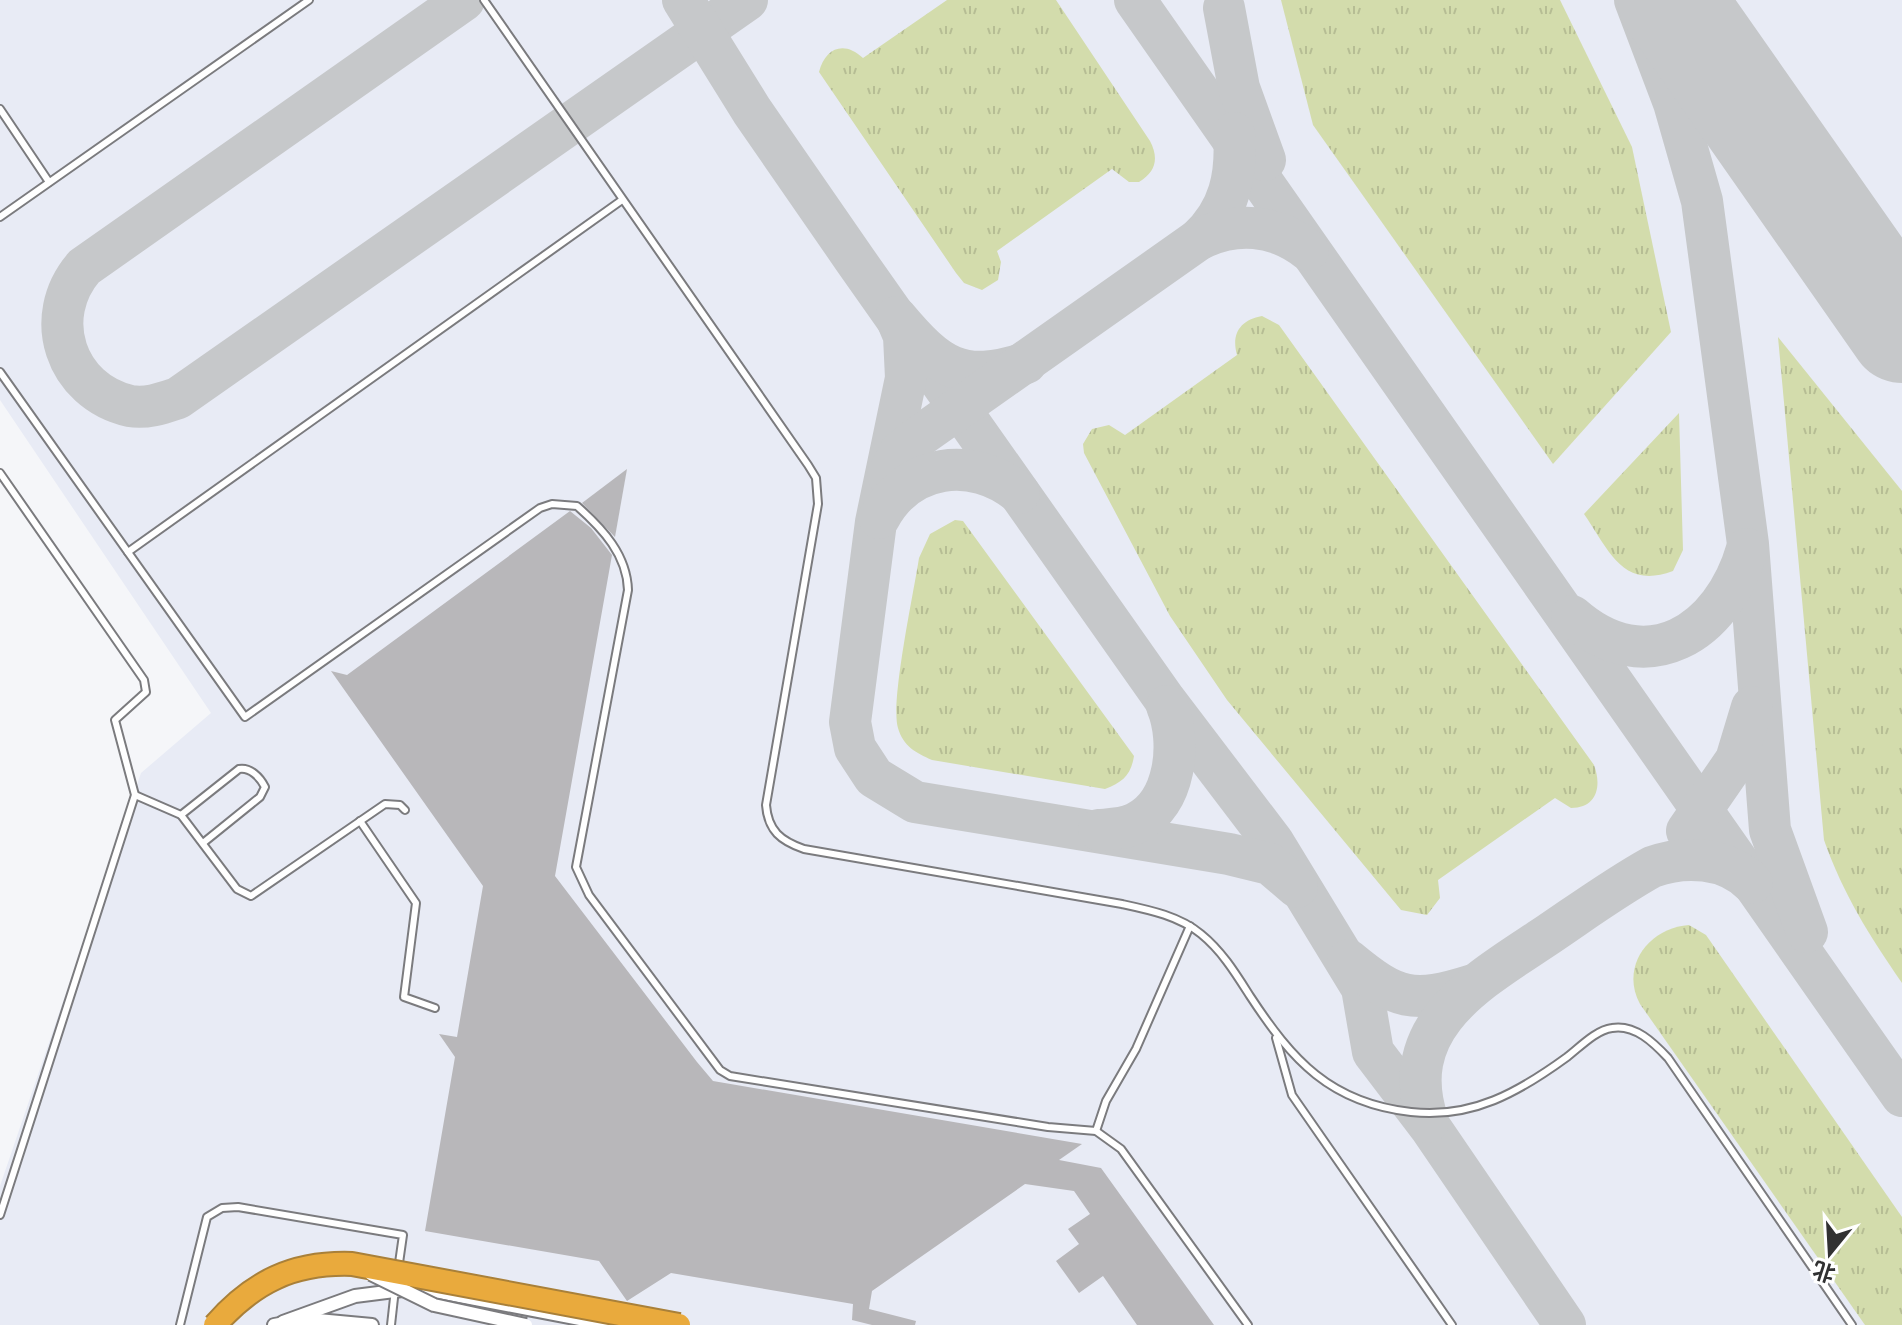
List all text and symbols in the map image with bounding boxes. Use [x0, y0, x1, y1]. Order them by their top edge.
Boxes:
north arrow [1790, 1213, 1870, 1293]
text: 北 [1809, 1256, 1838, 1288]

